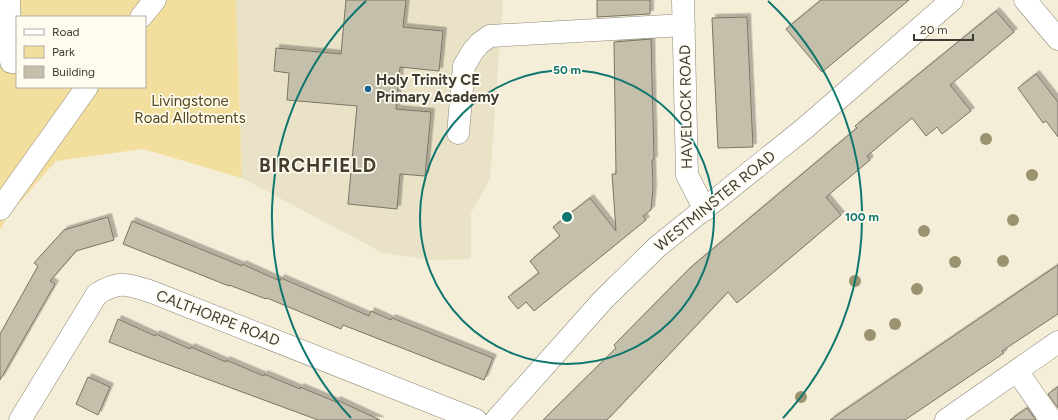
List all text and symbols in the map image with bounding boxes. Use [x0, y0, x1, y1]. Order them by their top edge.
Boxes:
legend [16, 16, 146, 88]
scale bar [914, 16, 973, 42]
text: 20 m [920, 23, 948, 37]
text: Road [52, 25, 80, 39]
text: Park [52, 45, 75, 59]
street label: HAVELOCK ROAD [676, 45, 696, 169]
text: 50 m [553, 63, 581, 77]
text: Building [52, 65, 95, 79]
place label: Holy Trinity CE Primary Academy [376, 71, 499, 106]
marker: Holy Trinity CE Primary Academy [363, 84, 373, 94]
park label: Livingstone Road Allotments [134, 92, 246, 127]
street label: WESTMINSTER ROAD [651, 147, 779, 255]
district label: BIRCHFIELD [259, 154, 377, 177]
centre of rings [560, 210, 574, 224]
text: 100 m [845, 210, 879, 224]
street label: CALTHORPE ROAD [154, 286, 282, 350]

